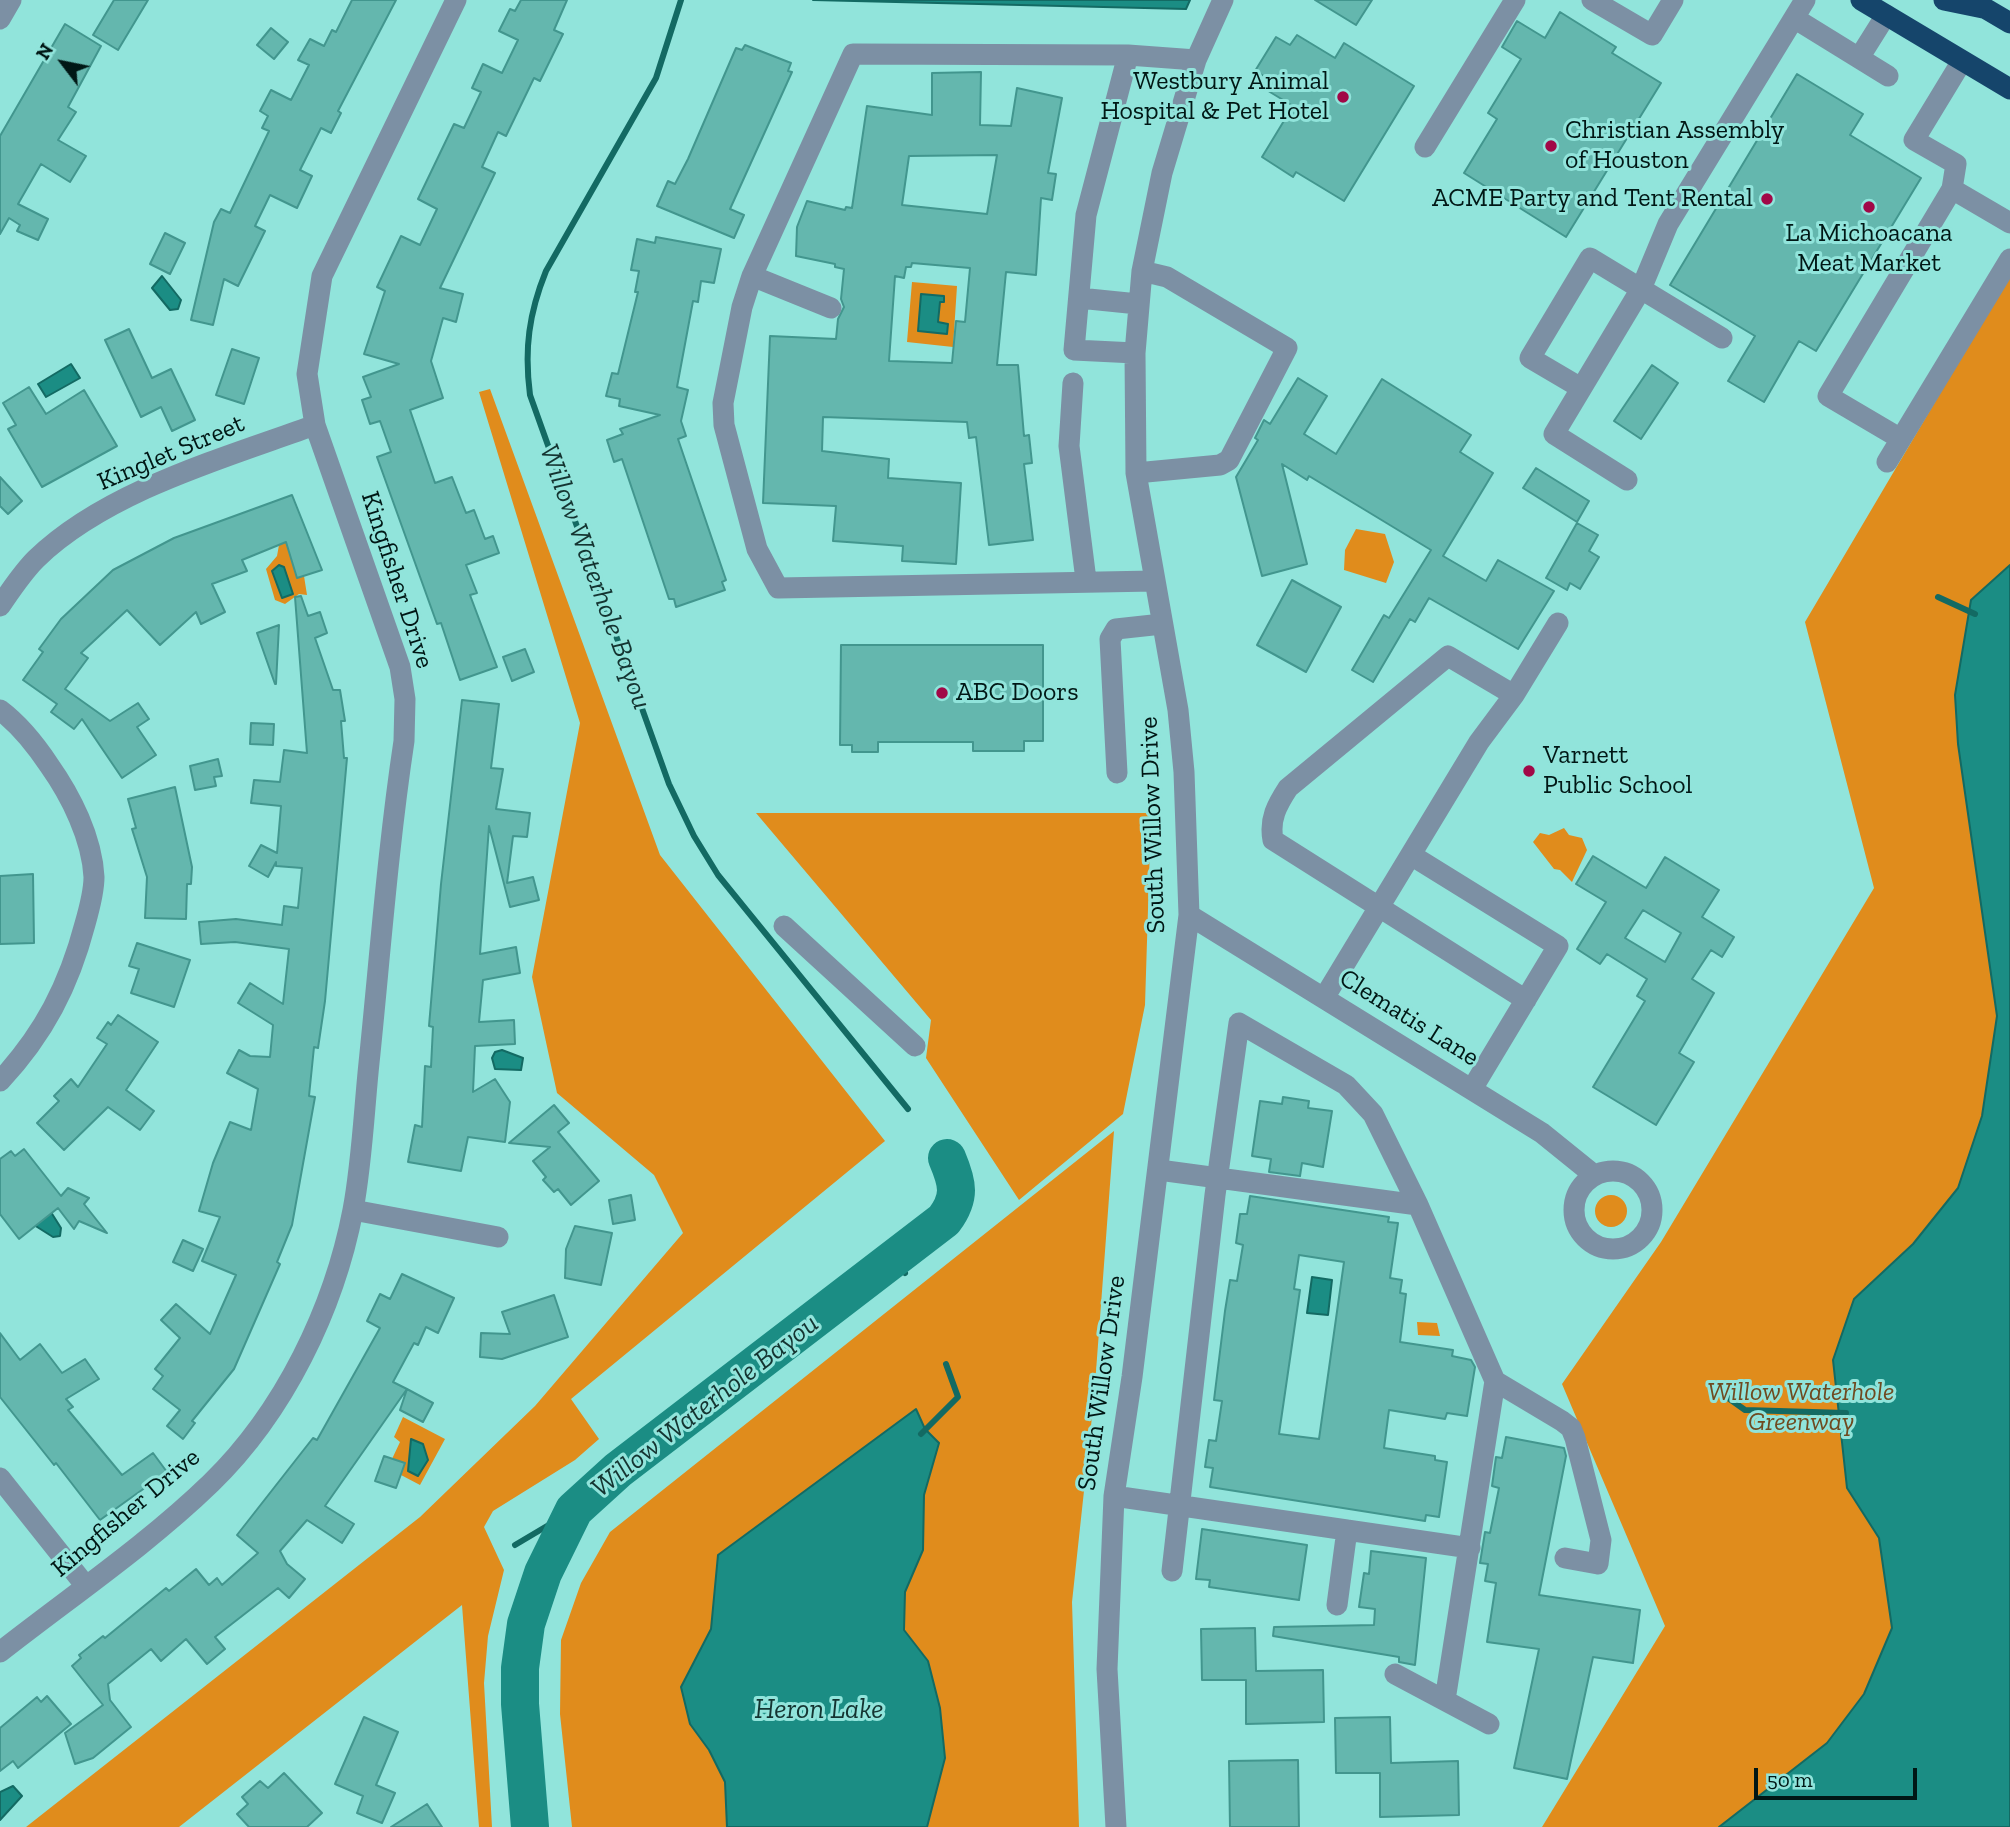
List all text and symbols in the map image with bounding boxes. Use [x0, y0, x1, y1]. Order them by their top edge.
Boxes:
north arrow [28, 28, 98, 98]
text: N [31, 39, 58, 64]
place label: Westbury Animal Hospital & Pet Hotel [1100, 66, 1329, 128]
marker: Westbury Animal Hospital & Pet Hotel [1335, 89, 1351, 105]
place label: Christian Assembly of Houston [1565, 115, 1784, 176]
marker: Christian Assembly of Houston [1543, 138, 1559, 154]
place label: ACME Party and Tent Rental [1432, 183, 1753, 215]
marker: ACME Party and Tent Rental [1759, 191, 1775, 207]
marker: La Michoacana Meat Market [1861, 199, 1877, 215]
place label: La Michoacana Meat Market [1785, 218, 1953, 280]
street label: Kinglet Street [93, 408, 249, 498]
water label: Willow Waterhole Bayou [531, 440, 659, 714]
street label: Kingfisher Drive [354, 488, 440, 672]
place label: ABC Doors [956, 677, 1079, 709]
marker: ABC Doors [934, 685, 950, 701]
street label: South Willow Drive [1134, 716, 1172, 934]
place label: Varnett Public School [1543, 740, 1693, 802]
marker: Varnett Public School [1521, 763, 1537, 779]
street label: Clematis Lane [1333, 963, 1485, 1073]
street label: South Willow Drive [1071, 1273, 1133, 1493]
water label: Willow Waterhole Bayou [585, 1307, 825, 1505]
park label: Willow Waterhole Greenway [1708, 1377, 1894, 1438]
street label: Kingfisher Drive [45, 1442, 207, 1584]
water label: Heron Lake [754, 1693, 884, 1727]
scale bar [1758, 1754, 1921, 1798]
text: 50 m [1767, 1767, 1813, 1792]

